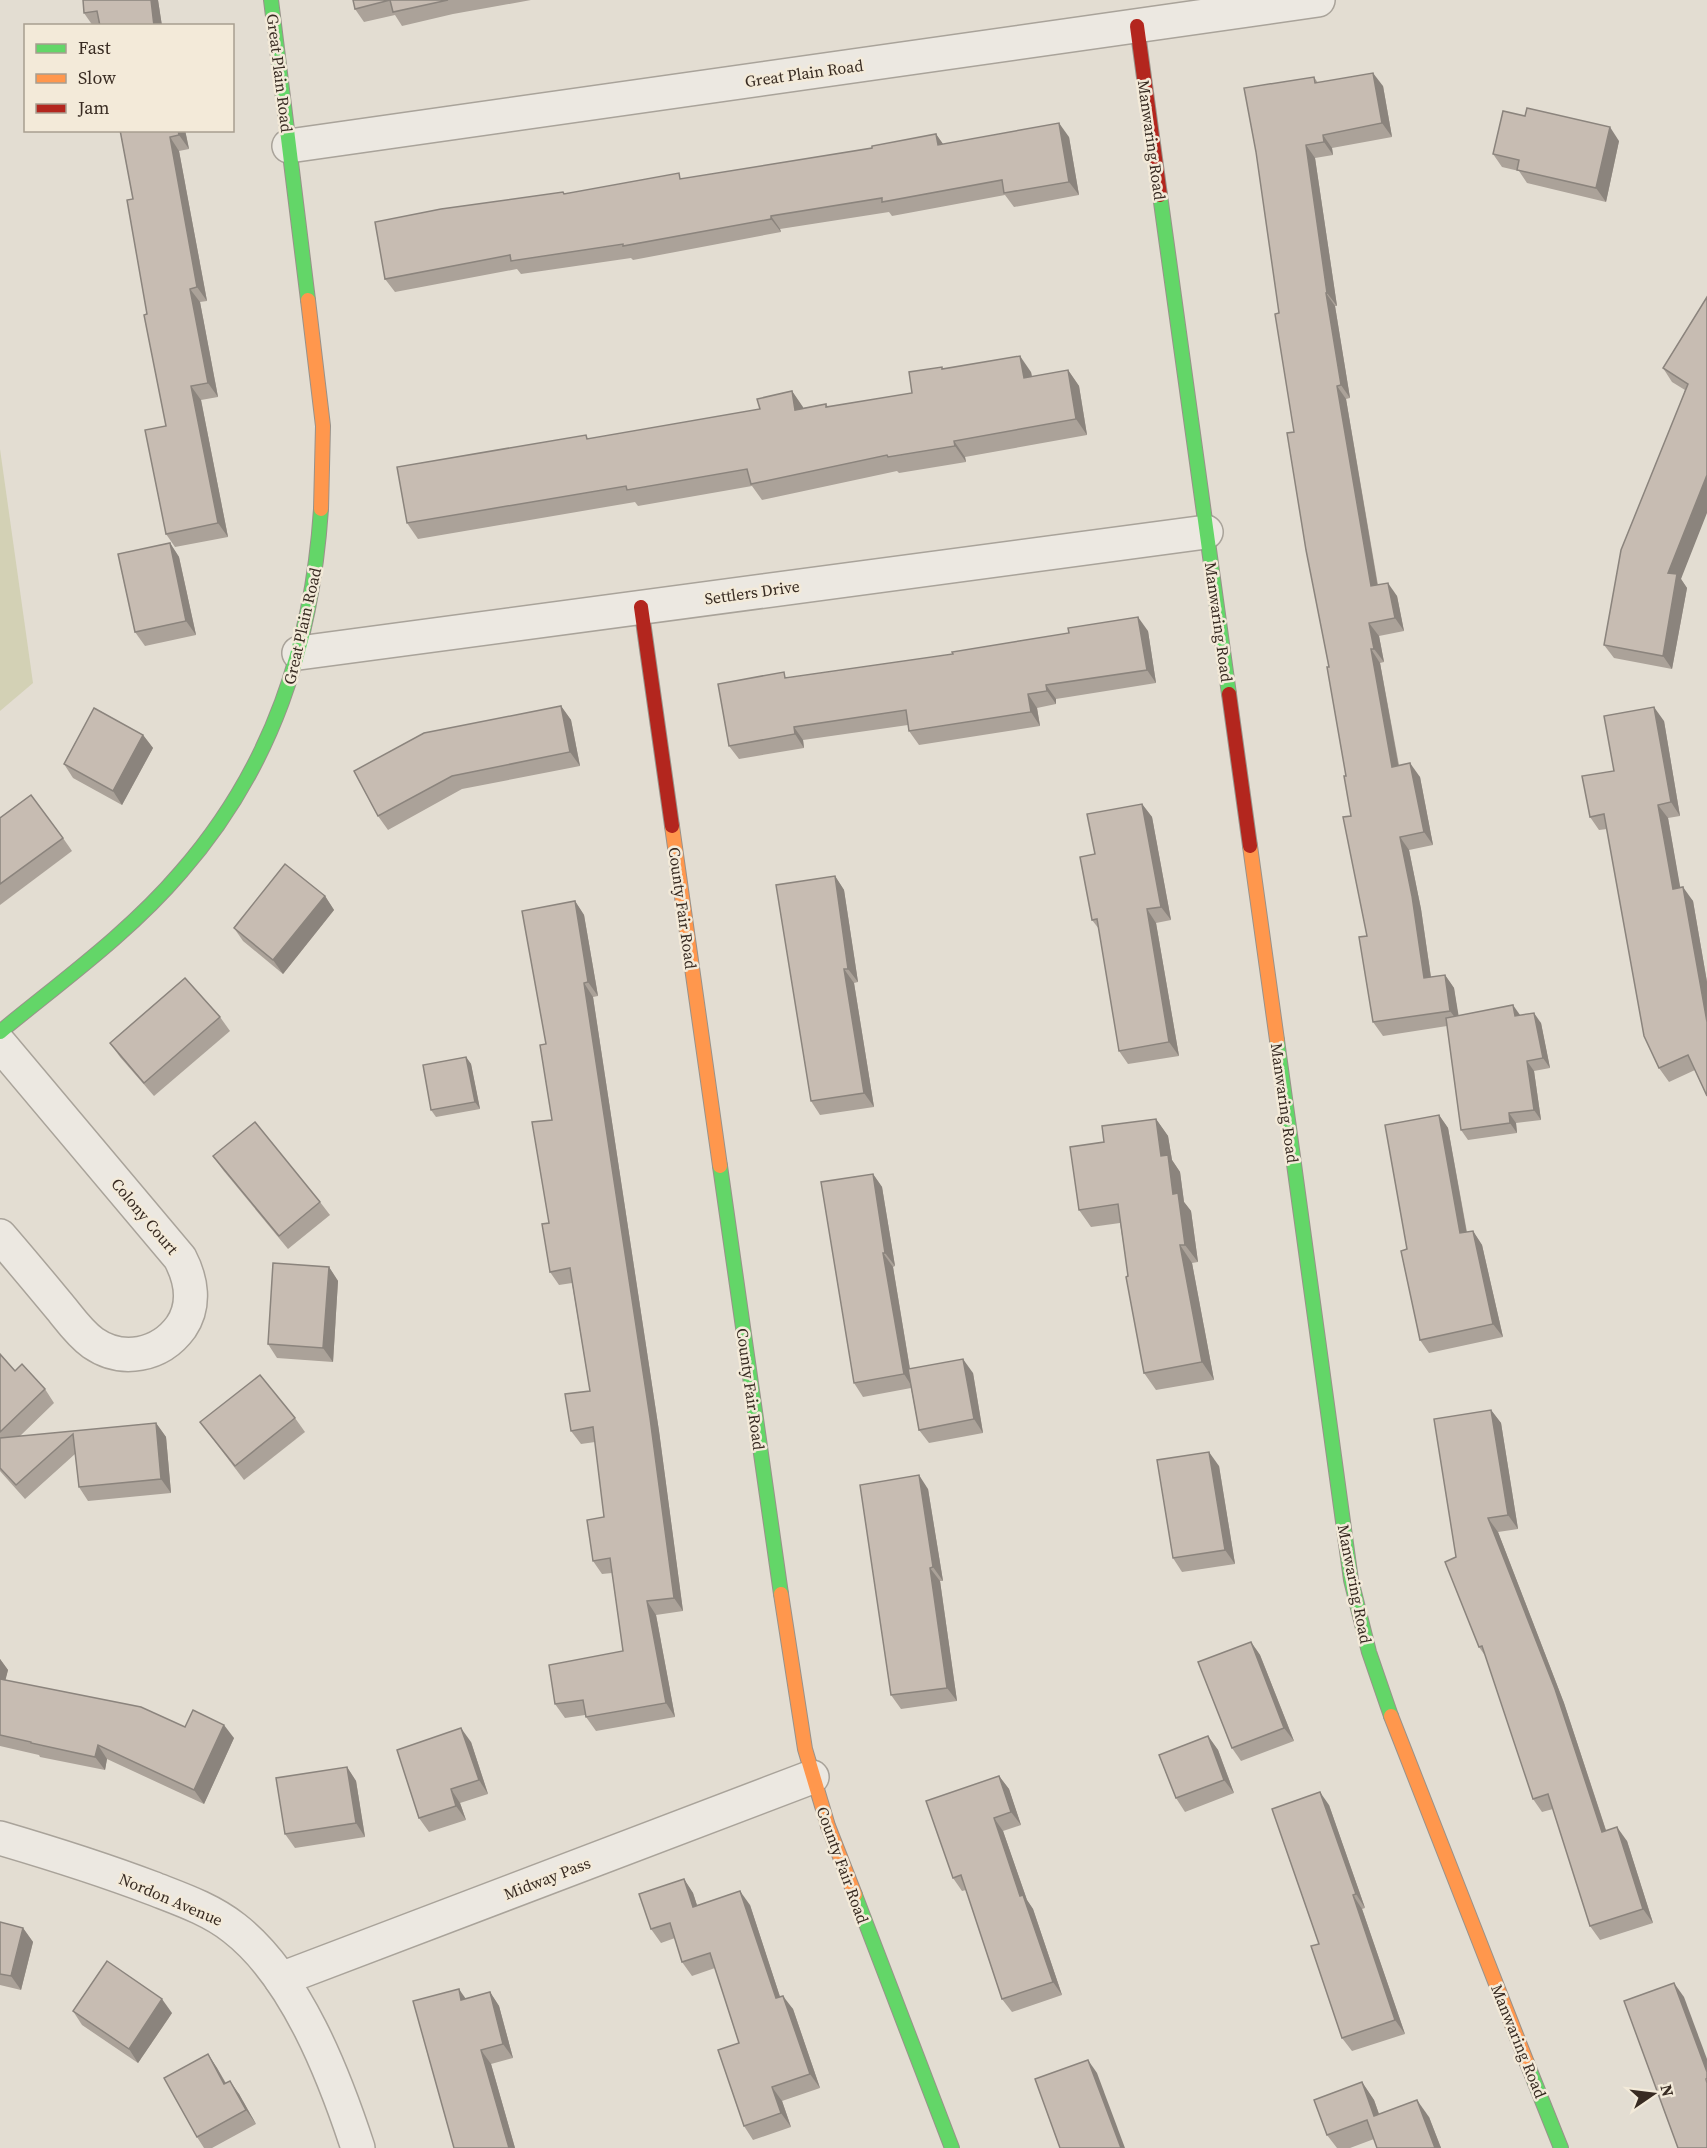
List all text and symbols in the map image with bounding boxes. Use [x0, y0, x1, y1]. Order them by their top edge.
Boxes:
street label: Great Plain Road [262, 12, 298, 134]
legend [24, 24, 234, 132]
text: Fast [78, 35, 111, 60]
street label: Great Plain Road [743, 54, 865, 92]
text: Slow [78, 65, 116, 90]
street label: Manwaring Road [1133, 79, 1171, 201]
text: Jam [77, 95, 110, 120]
street label: Manwaring Road [1200, 561, 1238, 683]
street label: Great Plain Road [278, 565, 326, 687]
street label: Settlers Drive [703, 574, 801, 610]
street label: County Fair Road [664, 846, 702, 970]
street label: Manwaring Road [1266, 1042, 1304, 1164]
street label: Colony Court [106, 1173, 184, 1260]
street label: County Fair Road [732, 1327, 770, 1451]
street label: Manwaring Road [1333, 1523, 1377, 1645]
street label: County Fair Road [812, 1803, 874, 1927]
street label: Midway Pass [500, 1851, 594, 1905]
street label: Nordon Avenue [116, 1867, 226, 1931]
street label: Manwaring Road [1486, 1981, 1552, 2101]
north arrow [1623, 2064, 1683, 2124]
text: N [1655, 2082, 1680, 2099]

